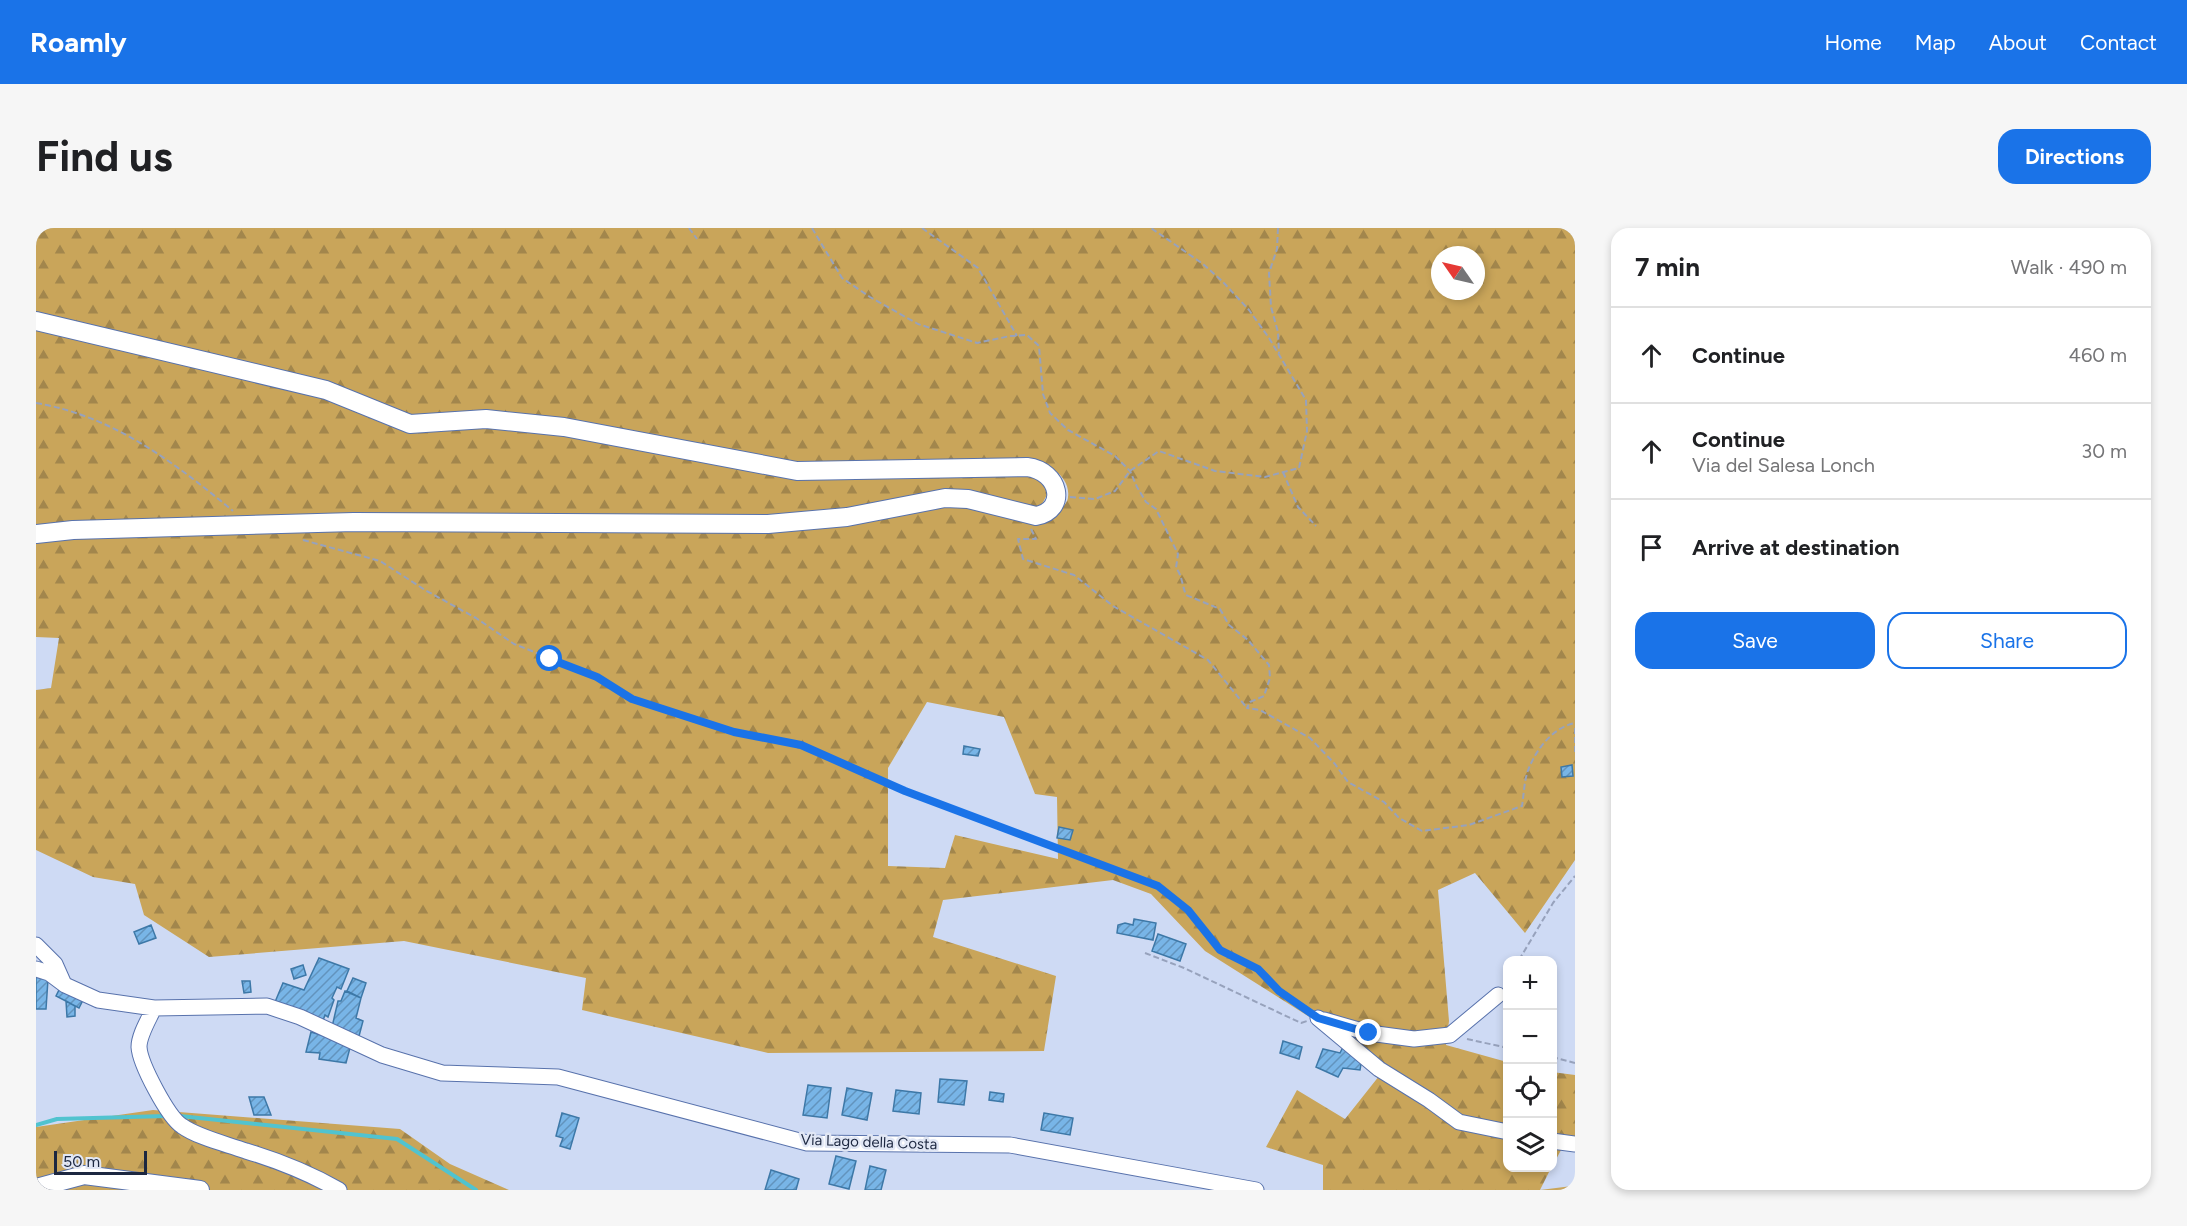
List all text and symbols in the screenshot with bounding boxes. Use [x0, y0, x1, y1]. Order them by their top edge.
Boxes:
text: Roamly [30, 25, 127, 59]
text: Home [1825, 30, 1882, 55]
text: Map [1915, 30, 1956, 55]
text: About [1989, 30, 2047, 55]
text: Contact [2080, 30, 2157, 55]
button: Directions [1998, 129, 2151, 184]
text: Find us [36, 131, 173, 182]
north arrow [1431, 246, 1485, 300]
text: 7 min [1635, 251, 1700, 283]
text: Walk · 490 m [2011, 255, 2127, 279]
icon: ahead [1635, 339, 1668, 372]
text: Continue [1692, 342, 1785, 369]
text: 460 m [2068, 343, 2127, 367]
text: Continue [1692, 426, 1785, 453]
icon: ahead [1635, 435, 1668, 468]
text: 30 m [2081, 439, 2127, 463]
text: Via del Salesa Lonch [1692, 453, 1875, 477]
icon: arrive [1635, 531, 1668, 564]
text: Arrive at destination [1692, 534, 1900, 561]
button: Save [1635, 612, 1875, 669]
button: Share [1887, 612, 2127, 669]
route start [536, 645, 562, 671]
map controls [1503, 956, 1557, 1172]
button: + [1503, 956, 1557, 1010]
button: − [1503, 1010, 1557, 1064]
route end [1355, 1019, 1381, 1045]
button: locate [1503, 1064, 1557, 1118]
button: layers [1503, 1118, 1557, 1172]
street label: Via Lago della Costa [800, 1131, 938, 1153]
scale bar [54, 1148, 147, 1176]
text: 50 m [63, 1152, 100, 1171]

